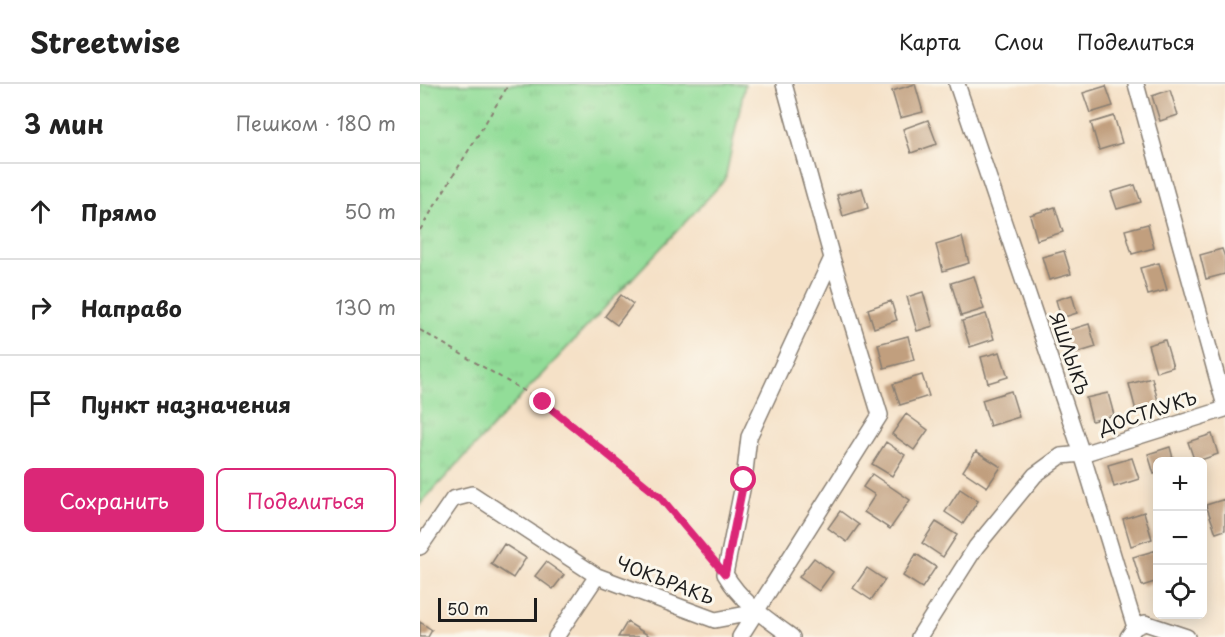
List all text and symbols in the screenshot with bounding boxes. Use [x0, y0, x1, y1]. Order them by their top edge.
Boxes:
text: Streetwise [30, 20, 180, 63]
text: Карта [899, 25, 961, 57]
text: Слои [994, 25, 1044, 57]
text: Поделиться [1077, 25, 1195, 57]
text: 3 мин [24, 104, 104, 143]
text: Пешком · 180 m [236, 108, 396, 138]
icon: ahead [24, 195, 57, 228]
text: Прямо [81, 195, 156, 228]
text: 50 m [344, 196, 396, 226]
icon: right [24, 291, 57, 324]
text: Направо [81, 291, 182, 324]
text: 130 m [336, 292, 396, 322]
street label: ЯШЛЫКЪ [1044, 308, 1097, 399]
street label: ДОСТЛУКЪ [1094, 383, 1200, 440]
icon: arrive [24, 387, 57, 420]
text: Пункт назначения [81, 387, 291, 420]
route end [529, 388, 555, 414]
map controls [1153, 457, 1207, 619]
button: + [1153, 457, 1207, 511]
route start [730, 466, 756, 492]
button: Сохранить [24, 468, 204, 532]
button: Поделиться [216, 468, 396, 532]
button: − [1153, 511, 1207, 565]
street label: ЧОКЪРАКЪ [612, 548, 719, 611]
button: locate [1153, 565, 1207, 619]
scale bar [438, 595, 537, 622]
text: 50 m [447, 596, 488, 620]

